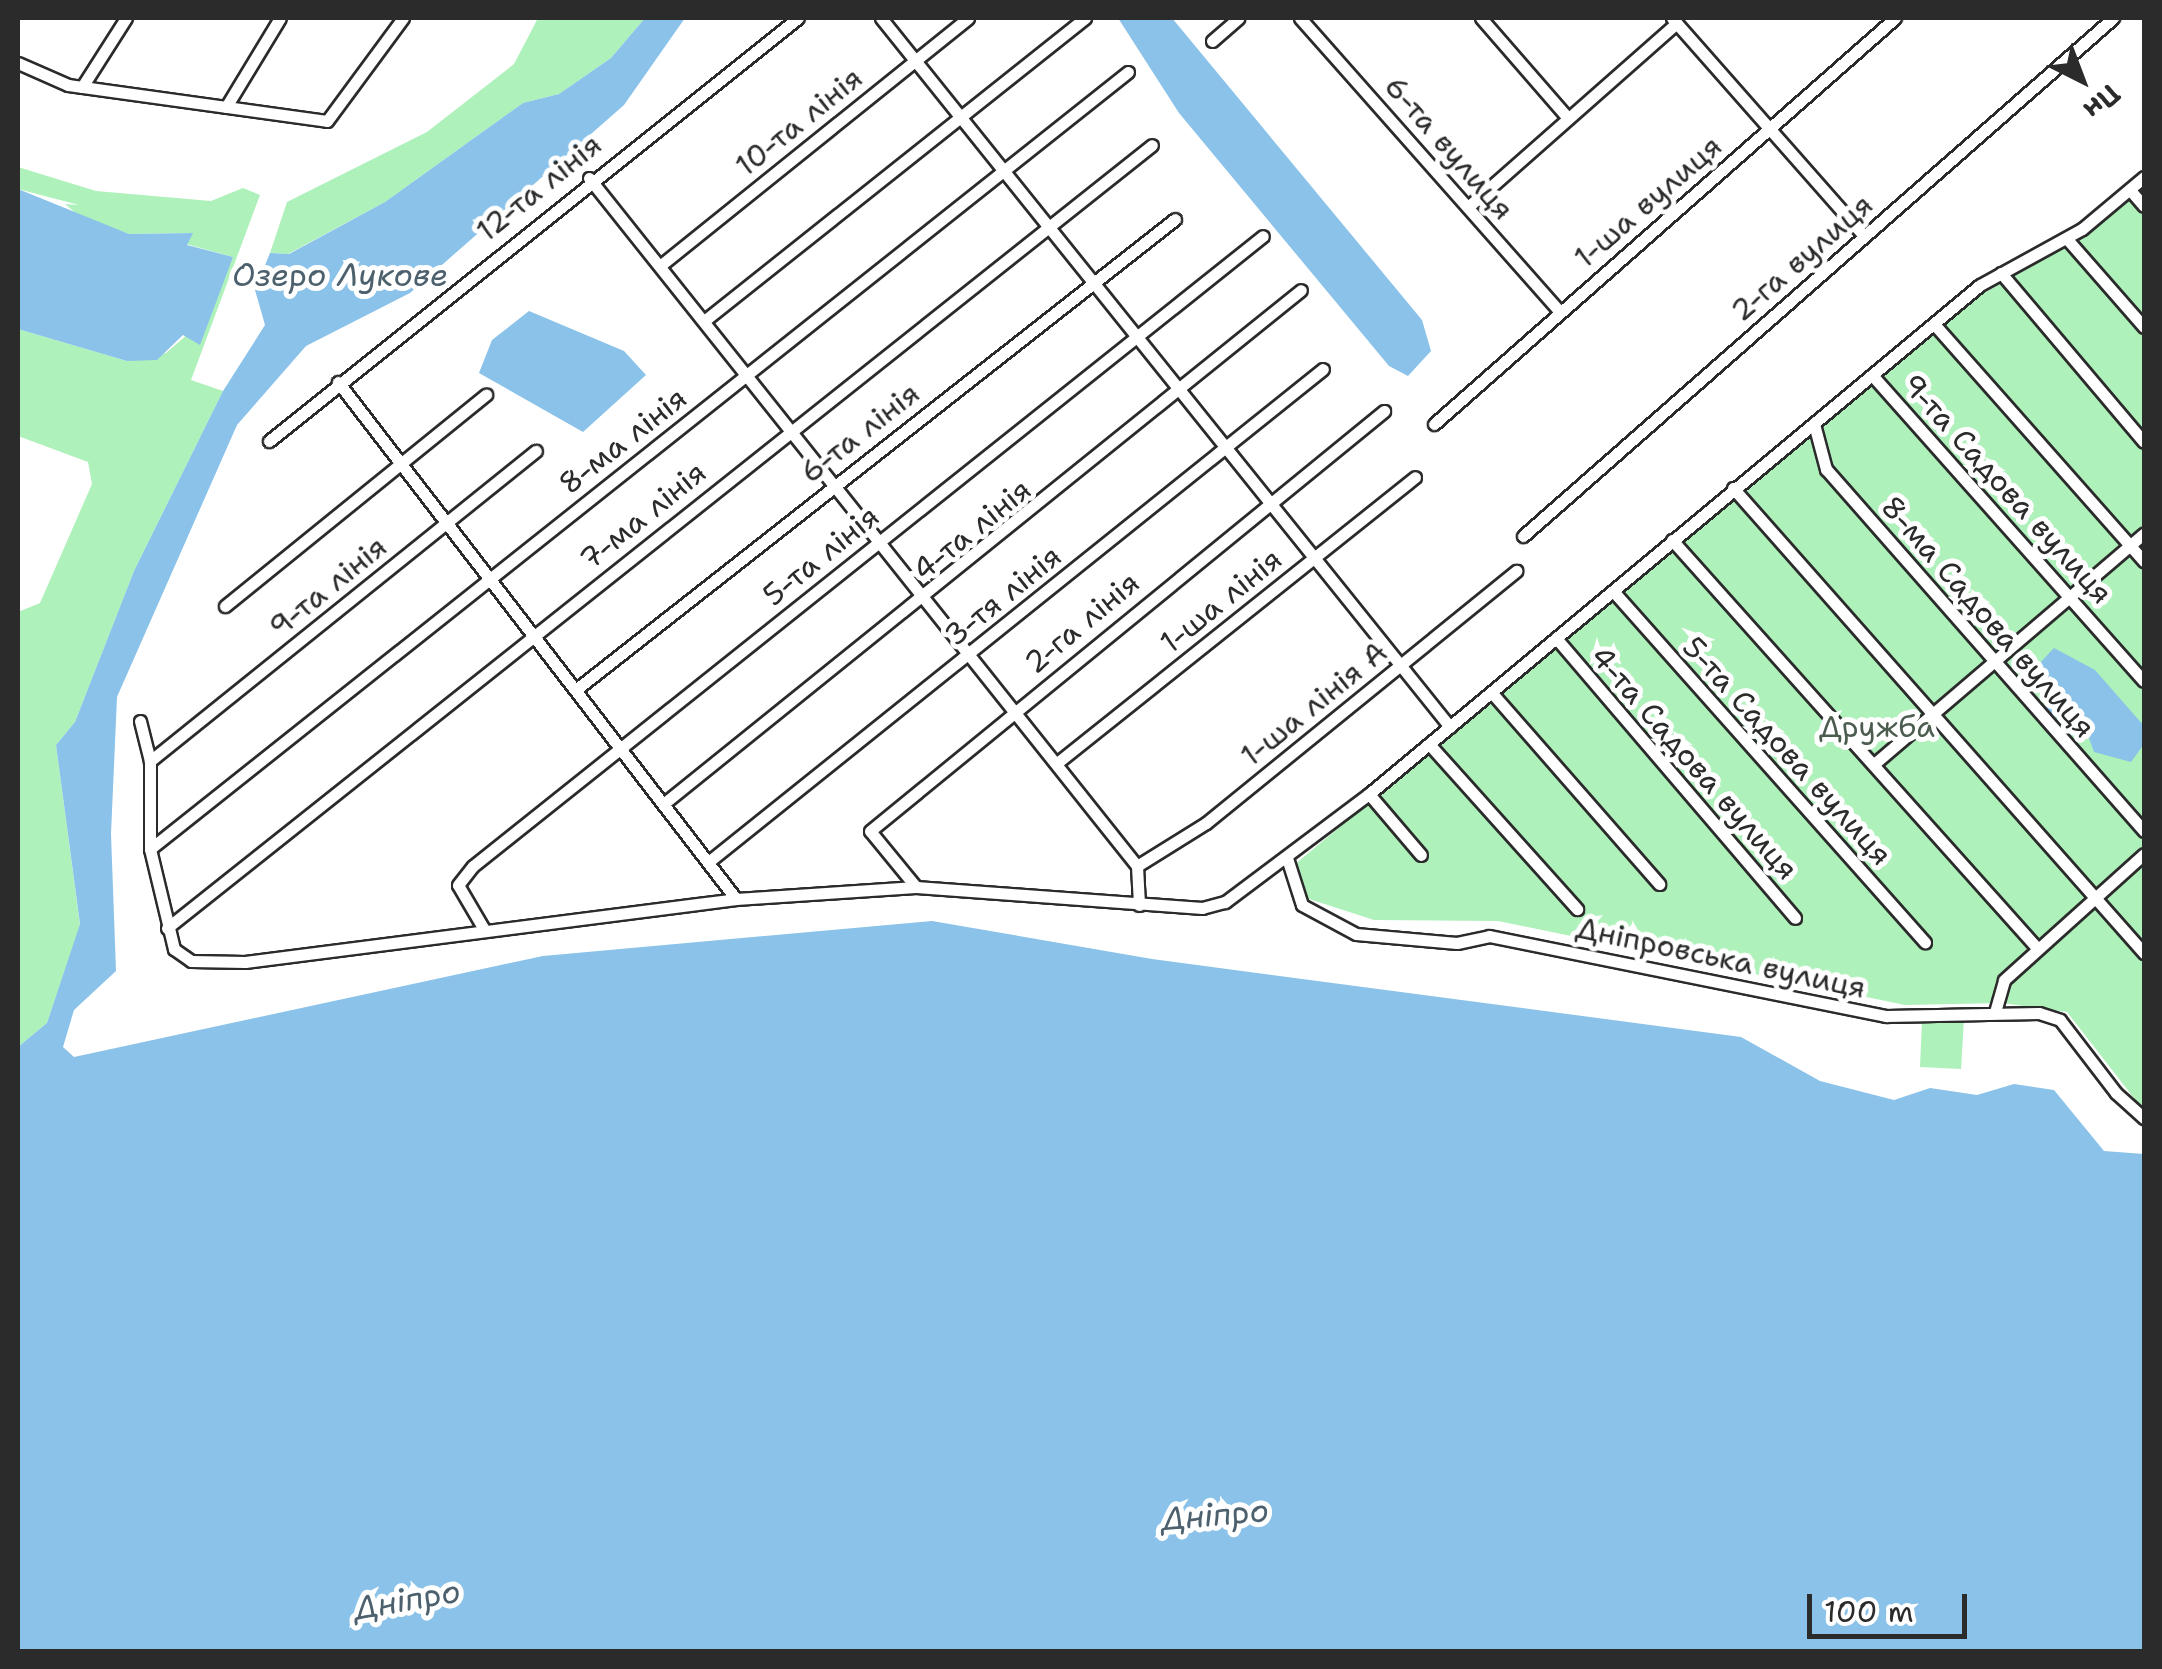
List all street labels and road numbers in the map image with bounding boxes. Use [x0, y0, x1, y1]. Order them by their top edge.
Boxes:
street label: 10-та лінія [728, 60, 870, 184]
street label: 6-та вулиця [1377, 69, 1521, 227]
street label: 12-та лінія [469, 127, 609, 249]
street label: 1-ша вулиця [1567, 128, 1729, 276]
street label: 2-га вулиця [1724, 187, 1880, 329]
street label: 9-та Садова вулиця [1894, 367, 2120, 611]
street label: 6-та лінія [793, 375, 927, 491]
street label: 8-ма лінія [552, 380, 694, 502]
street label: 7-ма лінія [573, 454, 713, 578]
street label: 4-та лінія [906, 471, 1038, 589]
street label: 8-ма Садова вулиця [1873, 489, 2103, 745]
street label: 5-та лінія [756, 498, 886, 614]
street label: 9-та лінія [262, 529, 394, 645]
street label: 3-тя лінія [937, 538, 1069, 654]
street label: 1-ша лінія [1153, 541, 1289, 661]
street label: 2-га лінія [1017, 565, 1147, 681]
street label: 5-та Садова вулиця [1675, 629, 1899, 873]
street label: 1-ша лінія А [1233, 634, 1395, 774]
street label: 4-та Садова вулиця [1583, 639, 1805, 887]
street label: Дніпровська вулиця [1573, 910, 1869, 1006]

